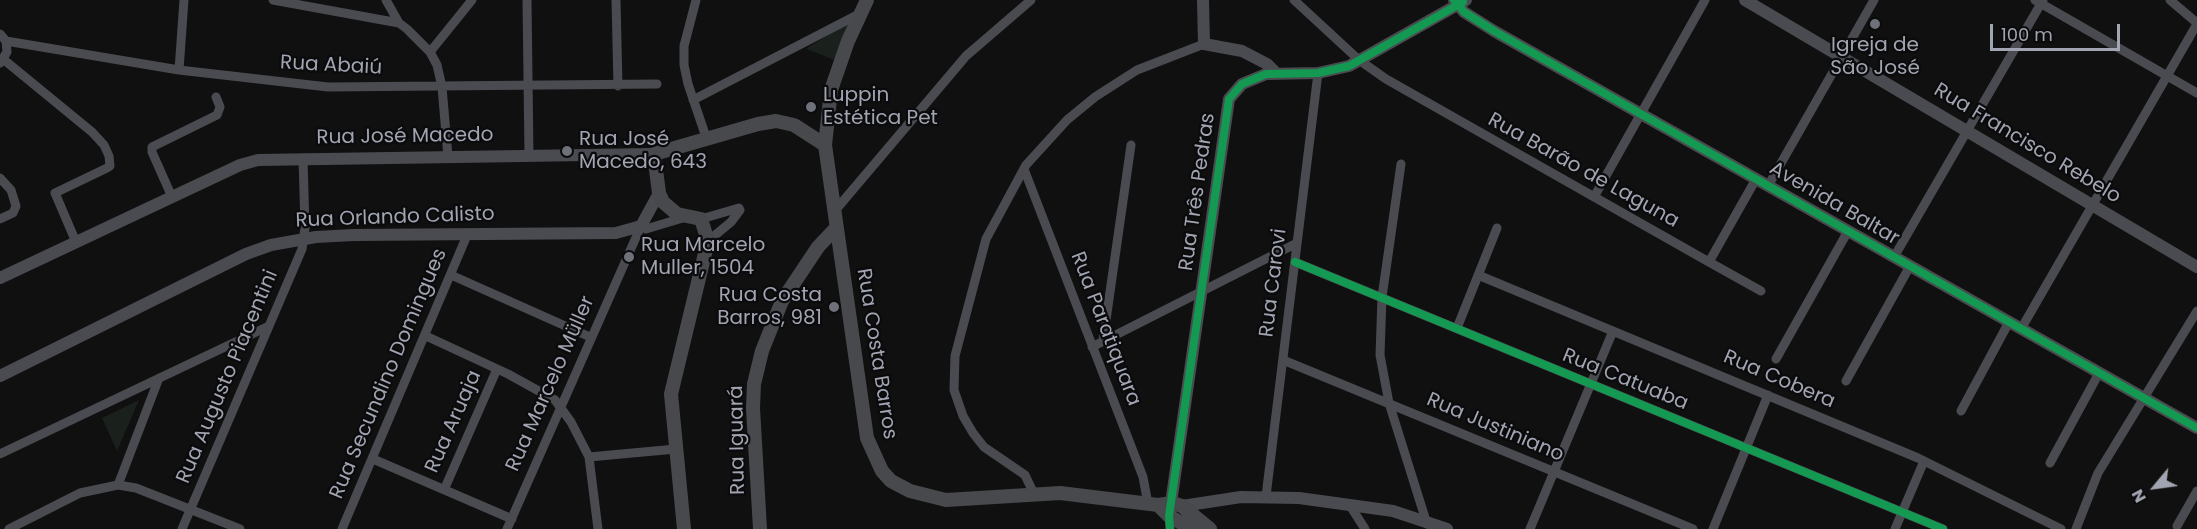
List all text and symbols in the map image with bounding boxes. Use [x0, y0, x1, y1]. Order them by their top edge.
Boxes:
scale bar [1993, 12, 2124, 50]
marker: Igreja de São José [1868, 17, 1882, 31]
text: 100 m [2001, 22, 2053, 47]
place label: Igreja de São José [1830, 34, 1920, 81]
street label: Rua Abaiú [279, 51, 383, 81]
street label: Rua Francisco Rebelo [1929, 79, 2125, 209]
place label: Luppin Estética Pet [823, 84, 938, 131]
marker: Luppin Estética Pet [804, 100, 818, 114]
street label: Rua Barão de Laguna [1483, 108, 1683, 234]
street label: Rua Três Pedras [1175, 112, 1221, 272]
street label: Rua José Macedo [316, 123, 494, 151]
place label: Rua José Macedo, 643 [579, 128, 707, 175]
marker: Rua José Macedo, 643 [560, 144, 574, 158]
street label: Avenida Baltar [1765, 157, 1903, 251]
street label: Rua Orlando Calisto [295, 203, 495, 233]
street label: Rua Carovi [1255, 227, 1293, 339]
place label: Rua Marcelo Muller, 1504 [641, 234, 765, 281]
street label: Rua Secundino Domingues [325, 245, 453, 503]
street label: Rua Paratiquara [1065, 249, 1145, 409]
marker: Rua Marcelo Muller, 1504 [622, 250, 636, 264]
street label: Rua Augusto Piacentini [172, 267, 284, 487]
street label: Rua Costa Barros [851, 267, 901, 441]
place label: Rua Costa Barros, 981 [717, 284, 822, 331]
street label: Rua Marcelo Müller [502, 293, 600, 475]
marker: Rua Costa Barros, 981 [827, 300, 841, 314]
street label: Rua Catuaba [1559, 344, 1691, 416]
street label: Rua Cobera [1720, 346, 1838, 414]
street label: Rua Aruaja [421, 367, 487, 477]
street label: Rua Iguará [725, 385, 751, 495]
street label: Rua Justiniano [1423, 388, 1567, 468]
north arrow [2125, 457, 2185, 517]
text: N [2126, 485, 2152, 507]

